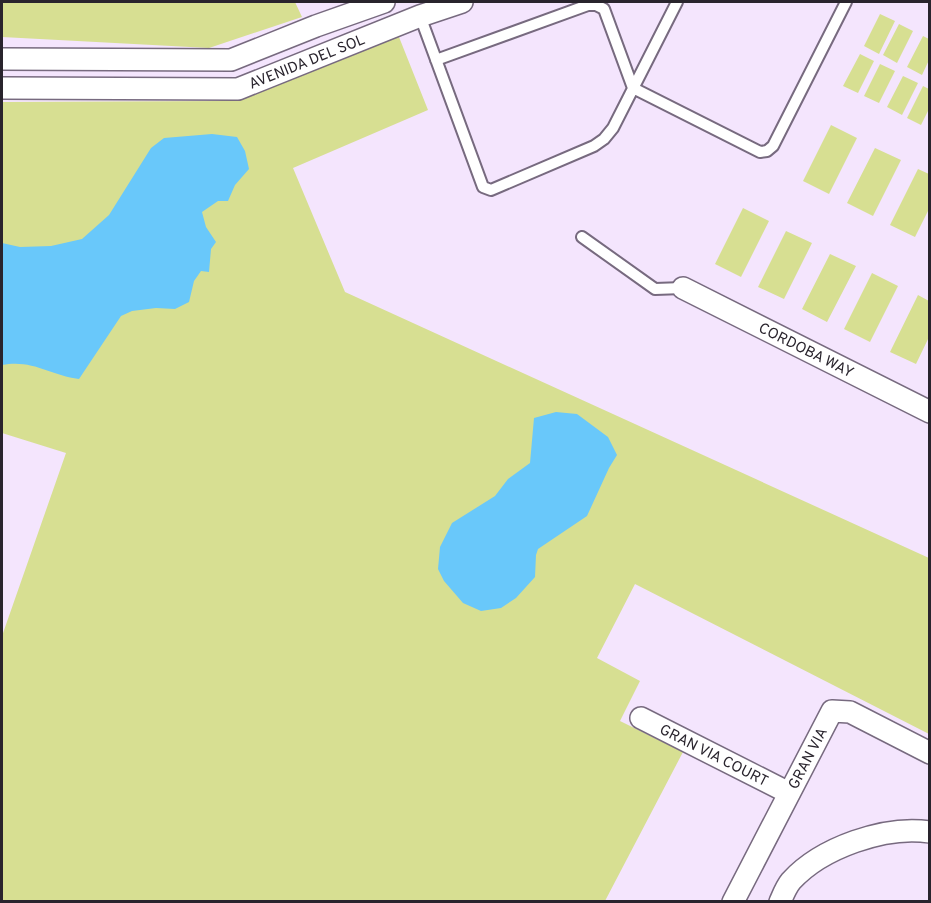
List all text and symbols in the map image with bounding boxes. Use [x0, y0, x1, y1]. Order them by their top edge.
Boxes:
street label: AVENIDA DEL SOL [246, 31, 368, 95]
street label: CORDOBA WAY [755, 319, 857, 383]
street label: GRAN VIA COURT [656, 721, 771, 792]
street label: GRAN VIA [785, 725, 833, 793]

